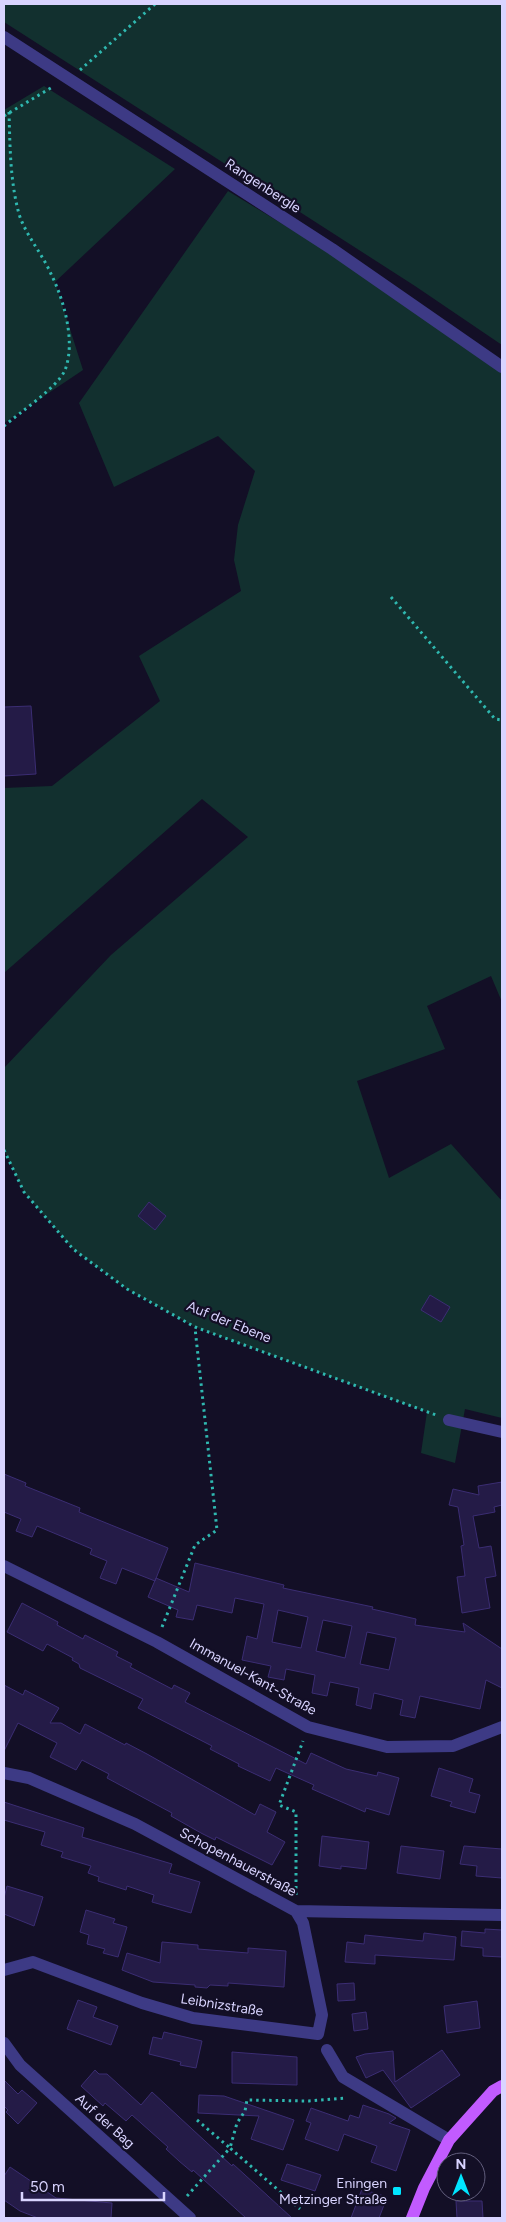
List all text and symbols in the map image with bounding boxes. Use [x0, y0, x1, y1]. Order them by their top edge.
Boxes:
street label: Rangenbergle [222, 155, 304, 217]
street label: Auf der Ebene [184, 1297, 274, 1347]
street label: Immanuel-Kant-Straße [186, 1635, 320, 1719]
street label: Schopenhauerstraße [177, 1824, 300, 1900]
street label: Leibnizstraße [179, 1990, 265, 2020]
street label: Auf der Bag [72, 2090, 138, 2152]
north arrow [436, 2152, 486, 2202]
text: N [456, 2156, 466, 2173]
scale bar [22, 2170, 165, 2202]
place label: Eningen Metzinger Straße [279, 2175, 387, 2208]
text: 50 m [30, 2178, 65, 2196]
marker: Eningen Metzinger Straße [391, 2185, 403, 2197]

